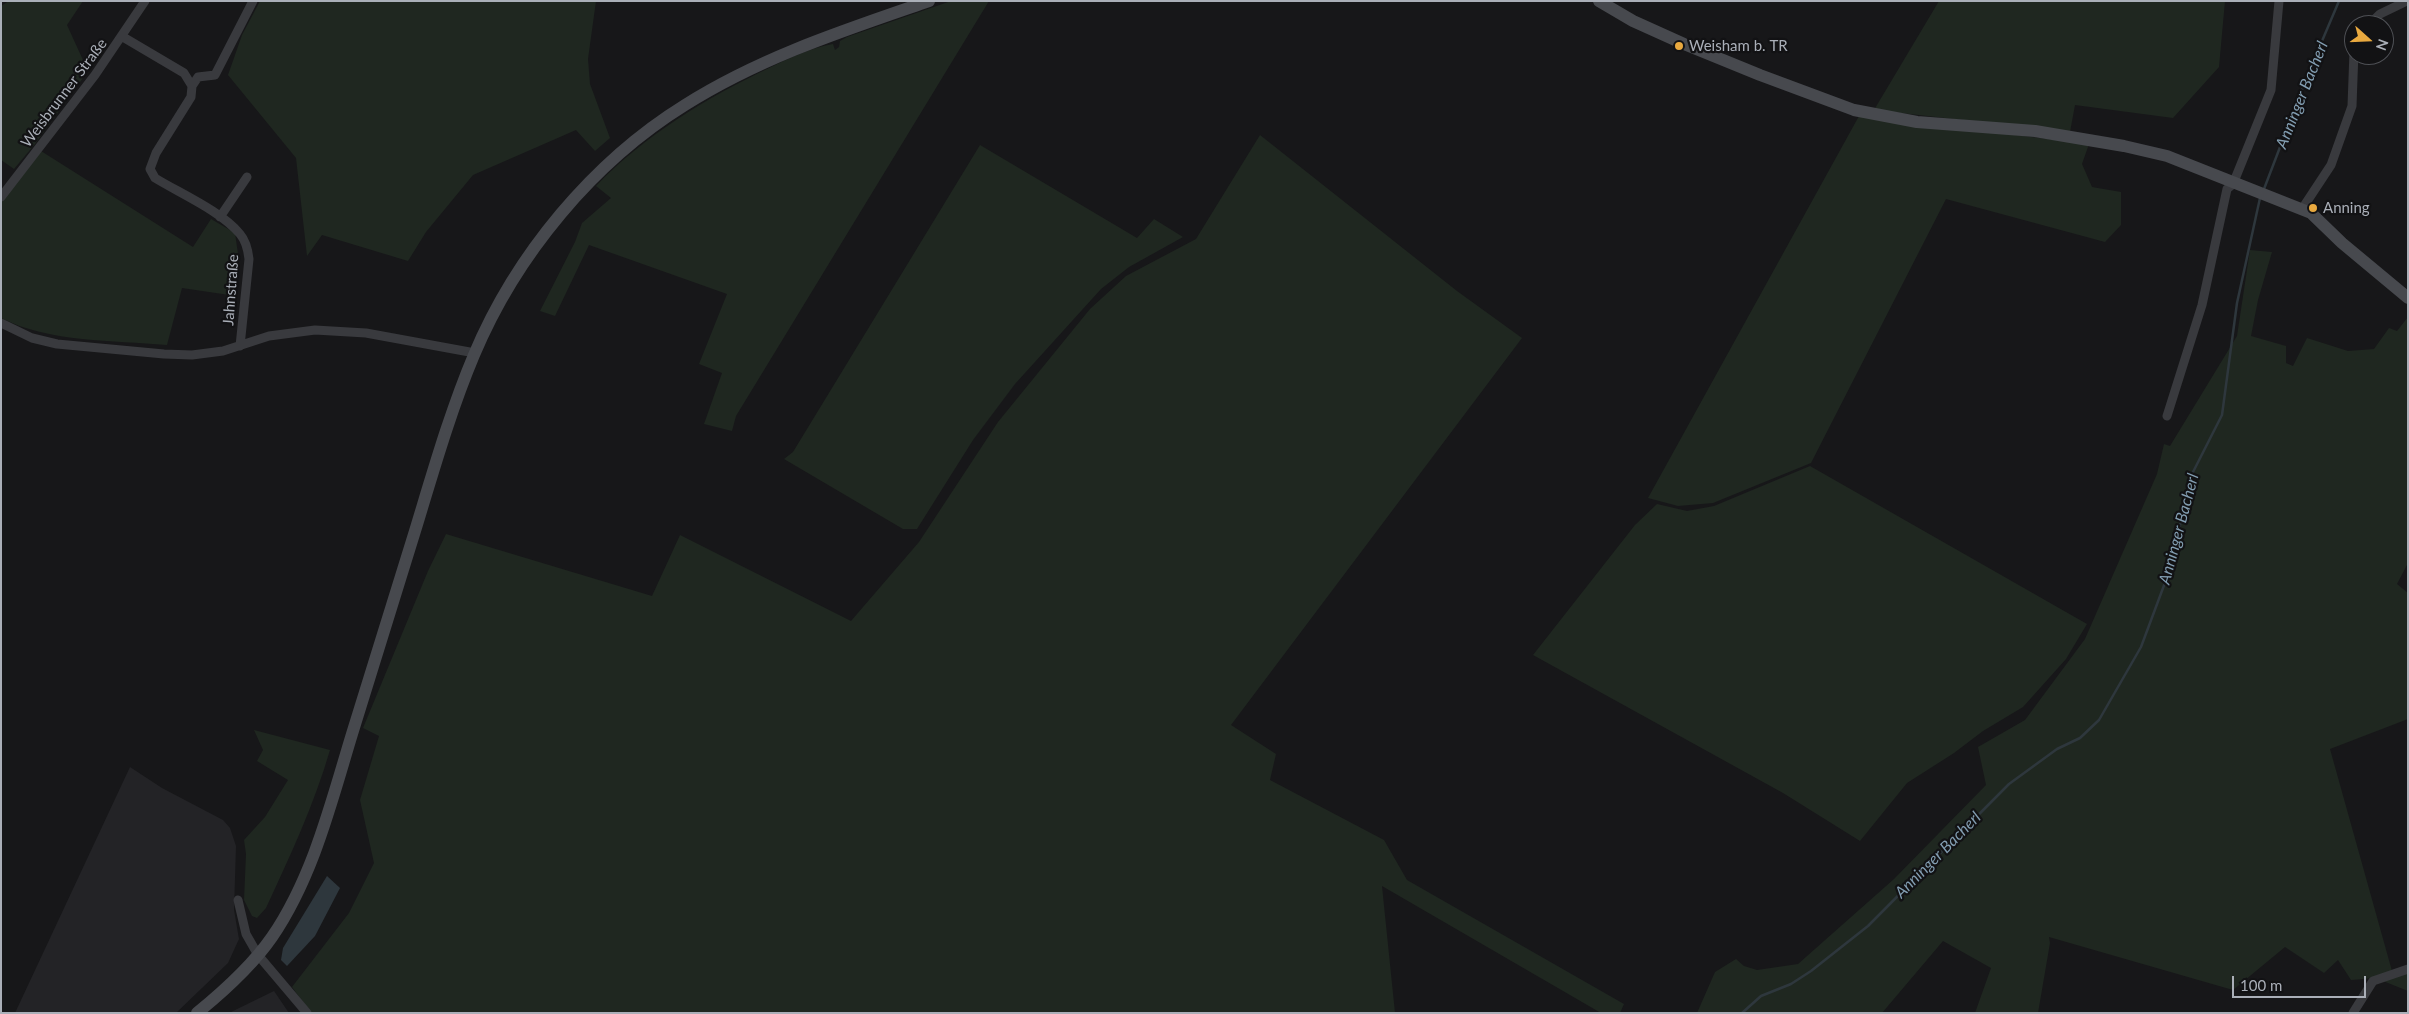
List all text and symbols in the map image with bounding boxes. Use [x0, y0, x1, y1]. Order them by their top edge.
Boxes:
north arrow [2344, 15, 2394, 65]
street label: Weisbrunner Straße [17, 35, 111, 151]
place label: Weisham b. TR [1689, 37, 1788, 55]
text: N [2373, 37, 2392, 53]
water label: Anninger Bacherl [2272, 39, 2332, 151]
marker: Weisham b. TR [1673, 40, 1685, 52]
place label: Anning [2323, 199, 2370, 217]
marker: Anning [2307, 202, 2319, 214]
street label: Jahnstraße [220, 254, 242, 326]
water label: Anninger Bacherl [2155, 472, 2203, 586]
water label: Anninger Bacherl [1891, 808, 1985, 902]
scale bar [2234, 966, 2368, 998]
text: 100 m [2240, 976, 2282, 994]

